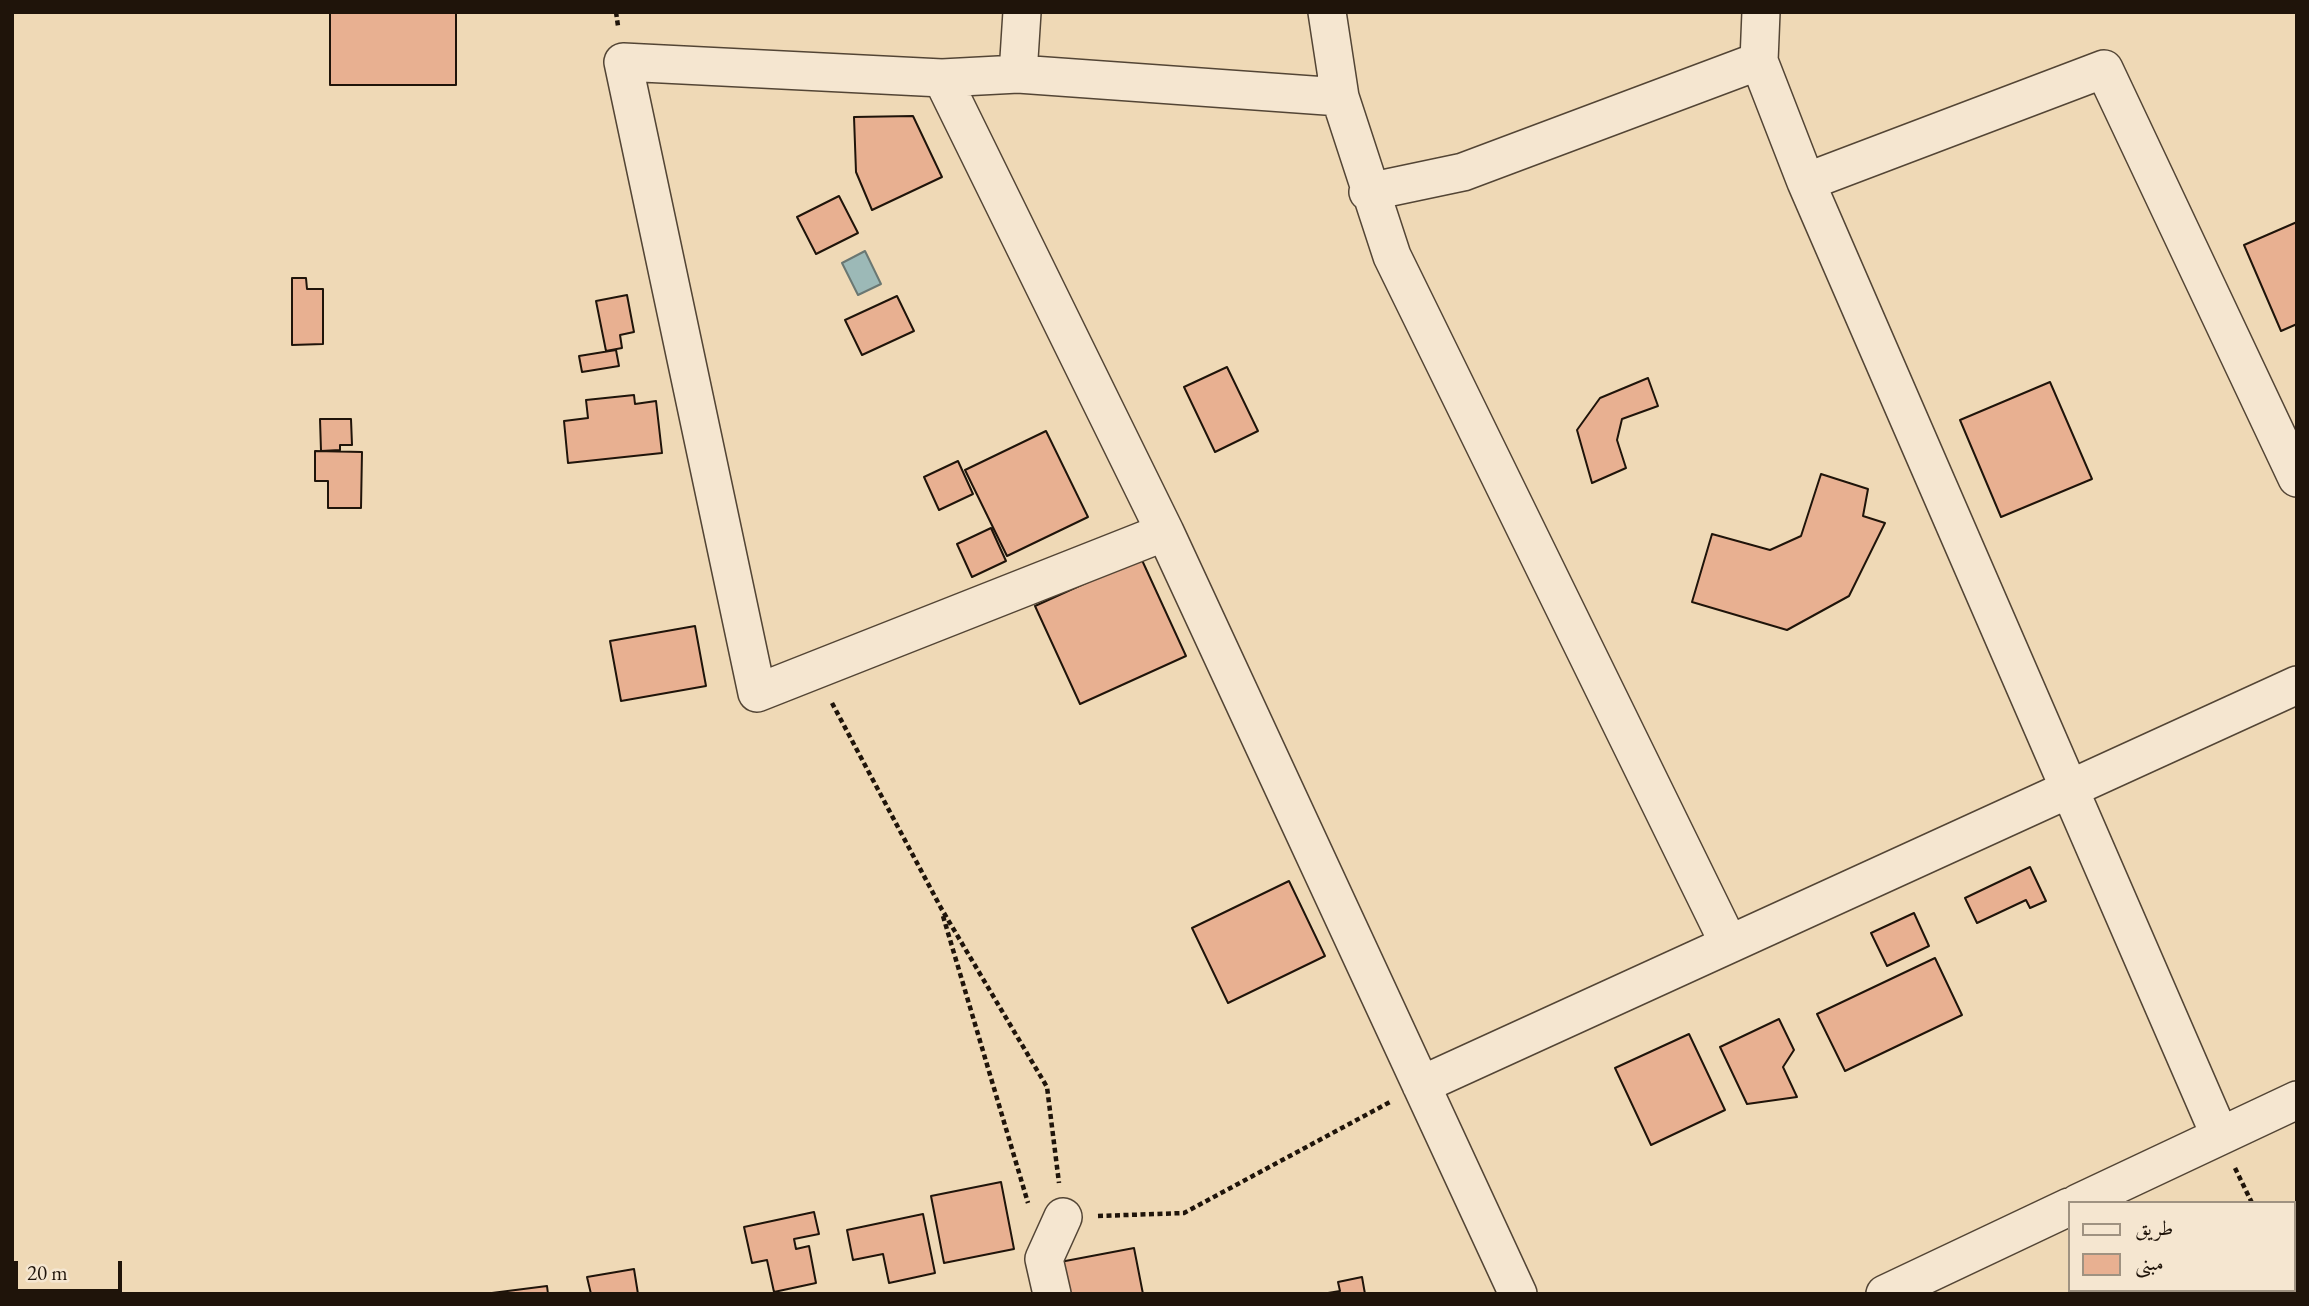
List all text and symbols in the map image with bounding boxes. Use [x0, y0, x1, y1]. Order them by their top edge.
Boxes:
legend [2068, 1201, 2295, 1292]
text: طريق [2135, 1214, 2173, 1241]
scale bar [18, 1246, 126, 1290]
text: مبنى [2135, 1249, 2164, 1276]
text: 20 m [27, 1259, 68, 1286]

